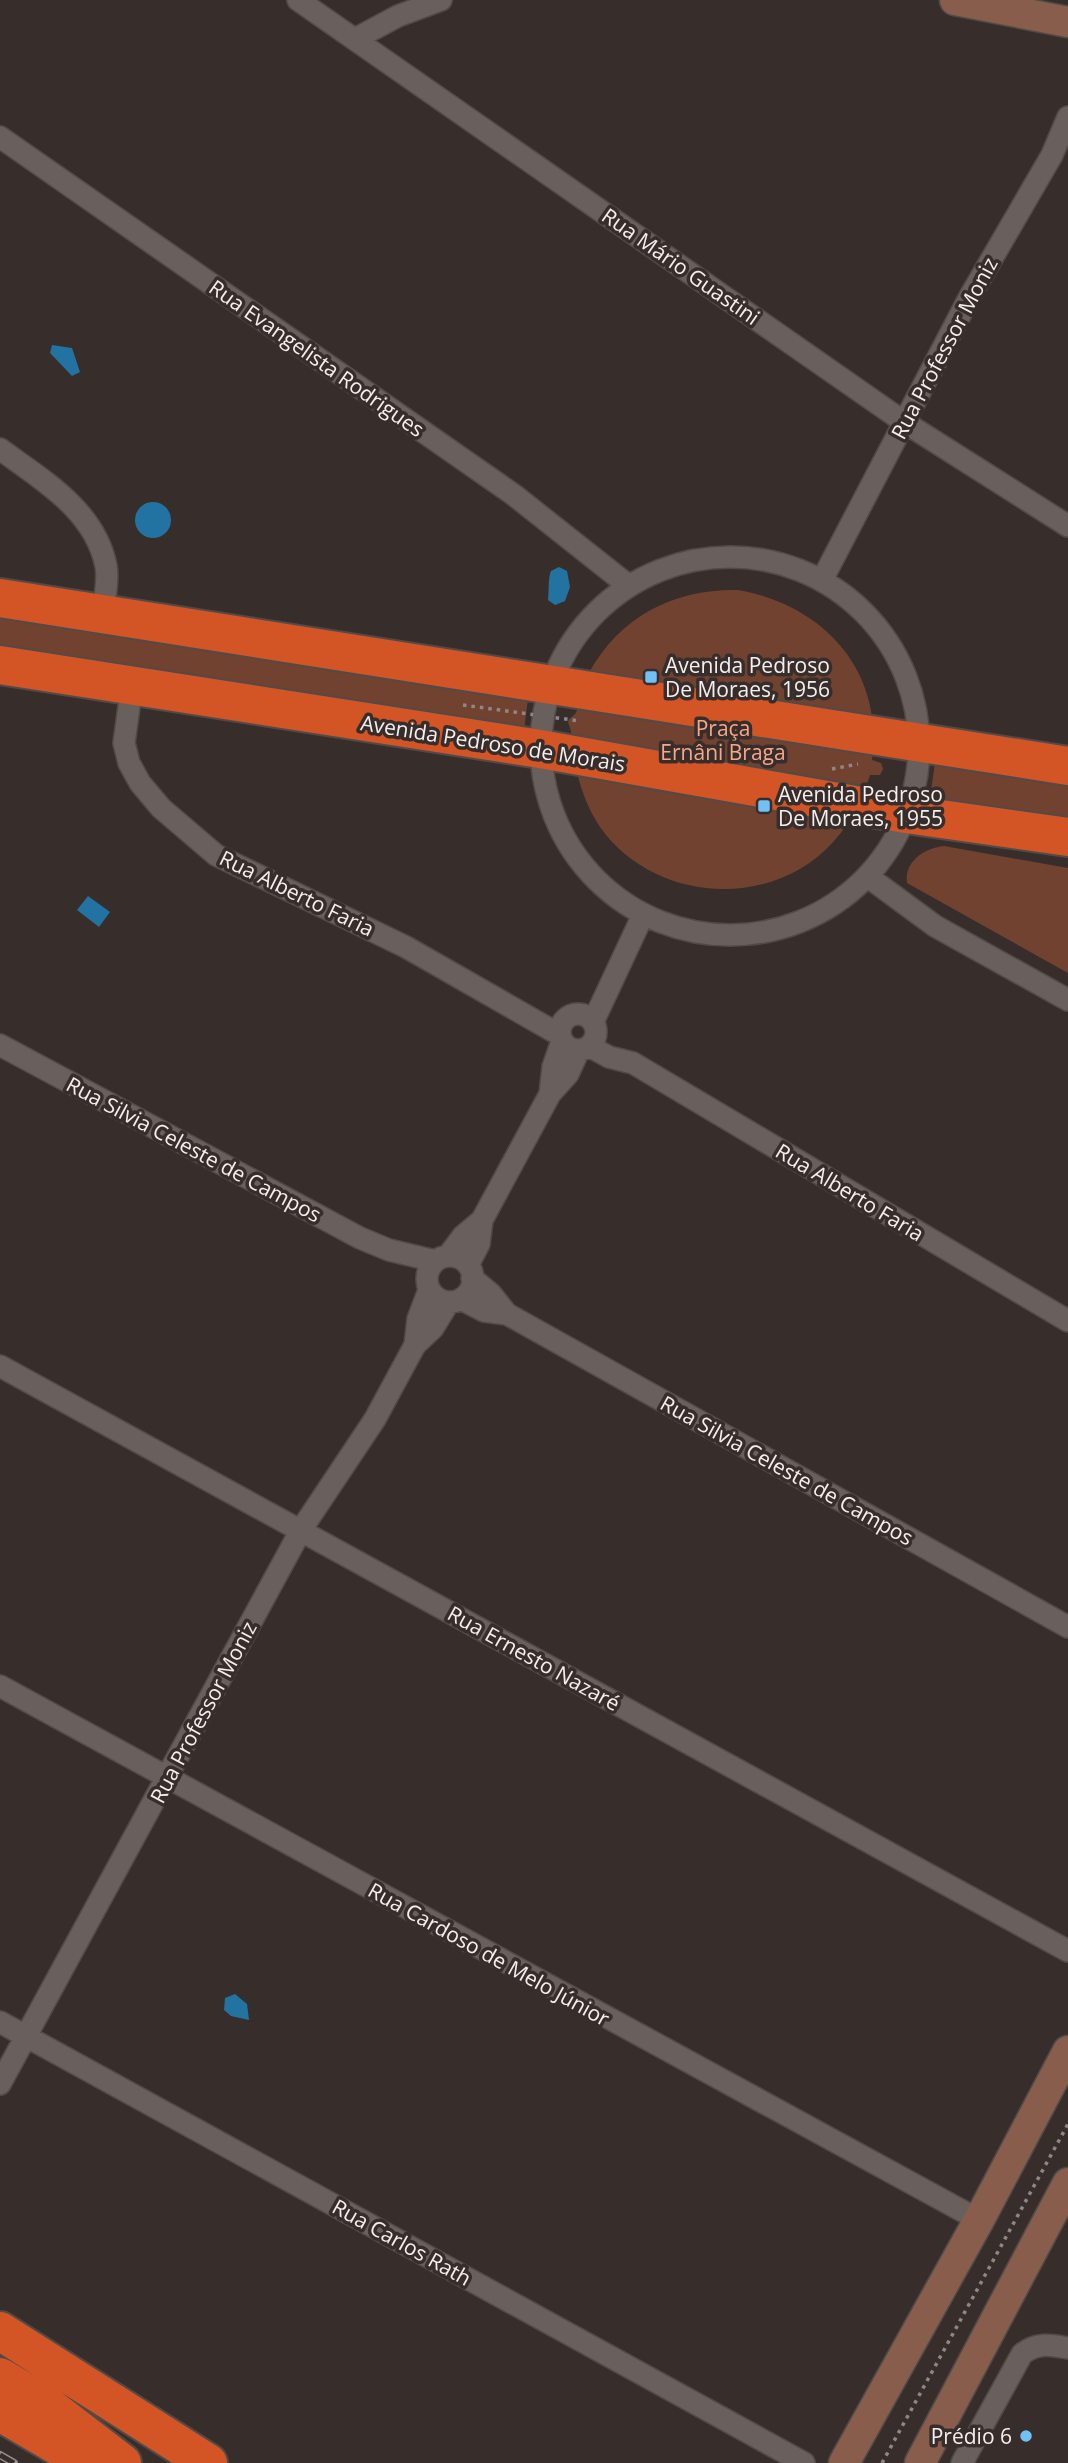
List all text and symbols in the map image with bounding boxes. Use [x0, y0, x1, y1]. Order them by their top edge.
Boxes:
street label: Rua Mário Guastini [597, 201, 765, 331]
street label: Rua Professor Moniz [884, 252, 1004, 444]
street label: Rua Evangelista Rodrigues [204, 273, 430, 443]
place label: Avenida Pedroso De Moraes, 1956 [665, 651, 830, 703]
marker: Avenida Pedroso De Moraes, 1956 [643, 669, 659, 685]
street label: Avenida Pedroso de Morais [359, 708, 627, 778]
park label: Praça Ernâni Braga [660, 714, 786, 766]
place label: Avenida Pedroso De Moraes, 1955 [778, 780, 943, 832]
marker: Avenida Pedroso De Moraes, 1955 [756, 798, 772, 814]
street label: Rua Alberto Faria [215, 844, 379, 942]
street label: Rua Silvia Celeste de Campos [62, 1070, 326, 1228]
street label: Rua Alberto Faria [771, 1137, 929, 1247]
street label: Rua Silvia Celeste de Campos [656, 1389, 918, 1551]
street label: Rua Ernesto Nazaré [443, 1599, 625, 1717]
street label: Rua Professor Moniz [143, 1616, 263, 1808]
street label: Rua Cardoso de Melo Júnior [363, 1876, 615, 2032]
street label: Rua Carlos Rath [327, 2192, 477, 2292]
place label: Prédio 6 [931, 2422, 1012, 2450]
marker: Prédio 6 [1018, 2428, 1034, 2444]

